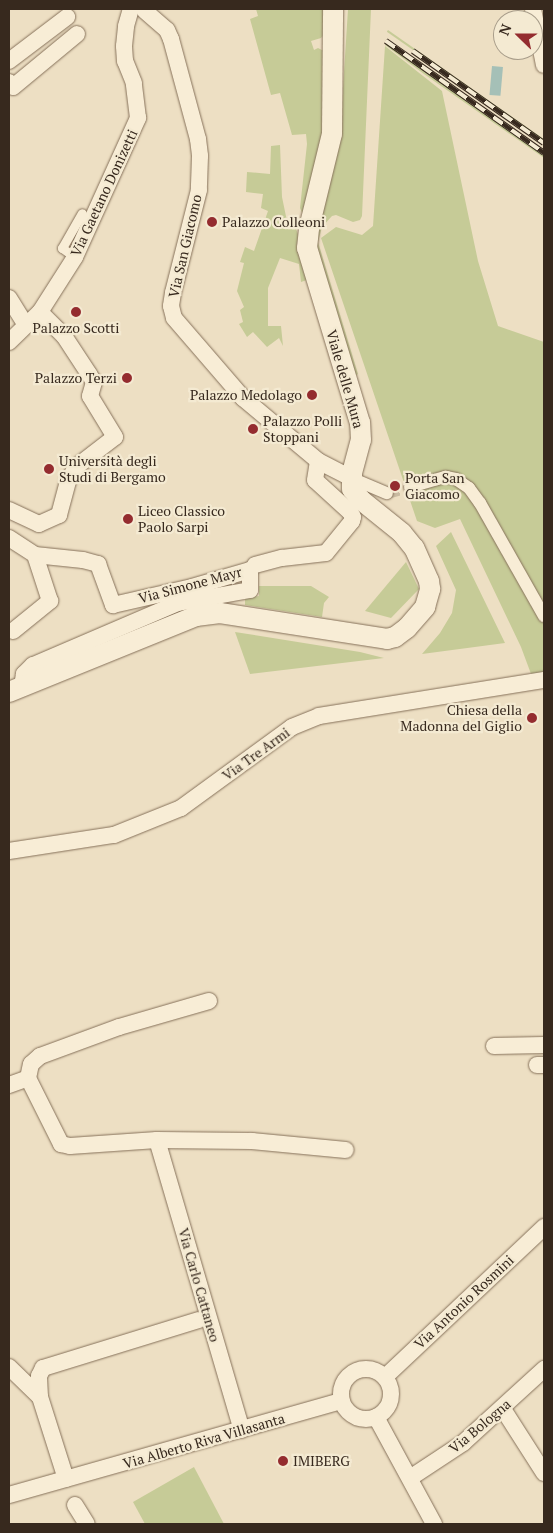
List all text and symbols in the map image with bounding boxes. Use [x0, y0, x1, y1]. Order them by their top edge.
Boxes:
north arrow [493, 10, 543, 60]
text: N [494, 21, 515, 38]
street label: Via Gaetano Donizetti [67, 127, 141, 259]
street label: Via San Giacomo [165, 193, 205, 299]
place label: Palazzo Colleoni [222, 214, 325, 230]
marker: Palazzo Colleoni [206, 216, 218, 228]
marker: Palazzo Scotti [70, 306, 82, 318]
place label: Palazzo Scotti [33, 320, 119, 336]
street label: Viale delle Mura [323, 328, 367, 430]
place label: Palazzo Terzi [35, 370, 117, 386]
marker: Palazzo Terzi [121, 372, 133, 384]
place label: Palazzo Medolago [190, 387, 302, 403]
marker: Palazzo Medolago [306, 389, 318, 401]
place label: Palazzo Polli Stoppani [263, 413, 342, 446]
marker: Palazzo Polli Stoppani [247, 423, 259, 435]
place label: Università degli Studi di Bergamo [59, 453, 166, 486]
marker: Università degli Studi di Bergamo [43, 463, 55, 475]
place label: Porta San Giacomo [405, 470, 465, 502]
marker: Porta San Giacomo [389, 480, 401, 492]
place label: Liceo Classico Paolo Sarpi [138, 503, 225, 536]
marker: Liceo Classico Paolo Sarpi [122, 513, 134, 525]
street label: Via Simone Mayr [137, 563, 243, 607]
place label: Chiesa della Madonna del Giglio [400, 702, 522, 734]
marker: Chiesa della Madonna del Giglio [526, 712, 538, 724]
street label: Via Tre Armi [219, 724, 293, 784]
street label: Via Carlo Cattaneo [175, 1226, 223, 1344]
street label: Via Antonio Rosmini [411, 1252, 517, 1352]
street label: Via Bologna [446, 1395, 514, 1457]
street label: Via Alberto Riva Villasanta [121, 1410, 287, 1472]
place label: IMIBERG [293, 1453, 350, 1469]
marker: IMIBERG [277, 1455, 289, 1467]

